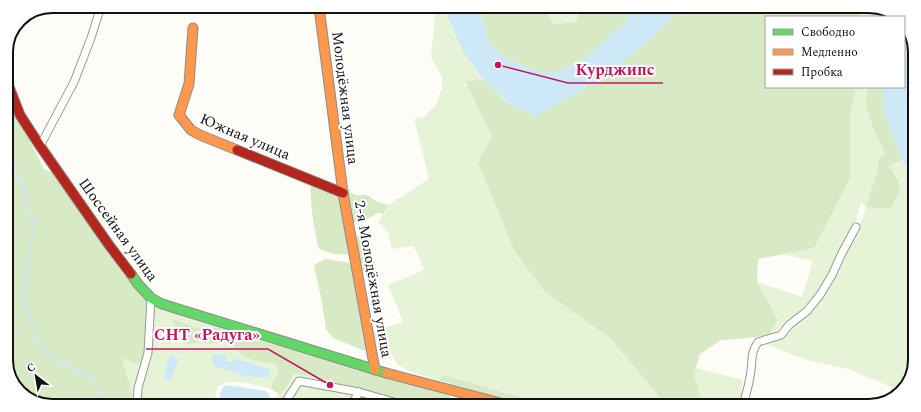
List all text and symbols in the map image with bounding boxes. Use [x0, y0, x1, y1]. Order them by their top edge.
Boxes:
legend [765, 16, 905, 88]
text: Свободно [801, 23, 855, 42]
street label: Молодёжная улица [325, 30, 365, 167]
text: Медленно [801, 43, 858, 62]
callout: Курджипс [568, 55, 663, 83]
text: Курджипс [575, 58, 655, 82]
text: Пробка [801, 63, 843, 82]
street label: Южная улица [196, 108, 294, 167]
street label: Шоссейная улица [73, 173, 164, 287]
street label: 2-я Молодёжная улица [348, 199, 398, 360]
callout: СНТ «Радуга» [146, 321, 268, 349]
text: СНТ «Радуга» [154, 323, 260, 347]
north arrow [16, 356, 56, 396]
text: С [23, 358, 39, 377]

